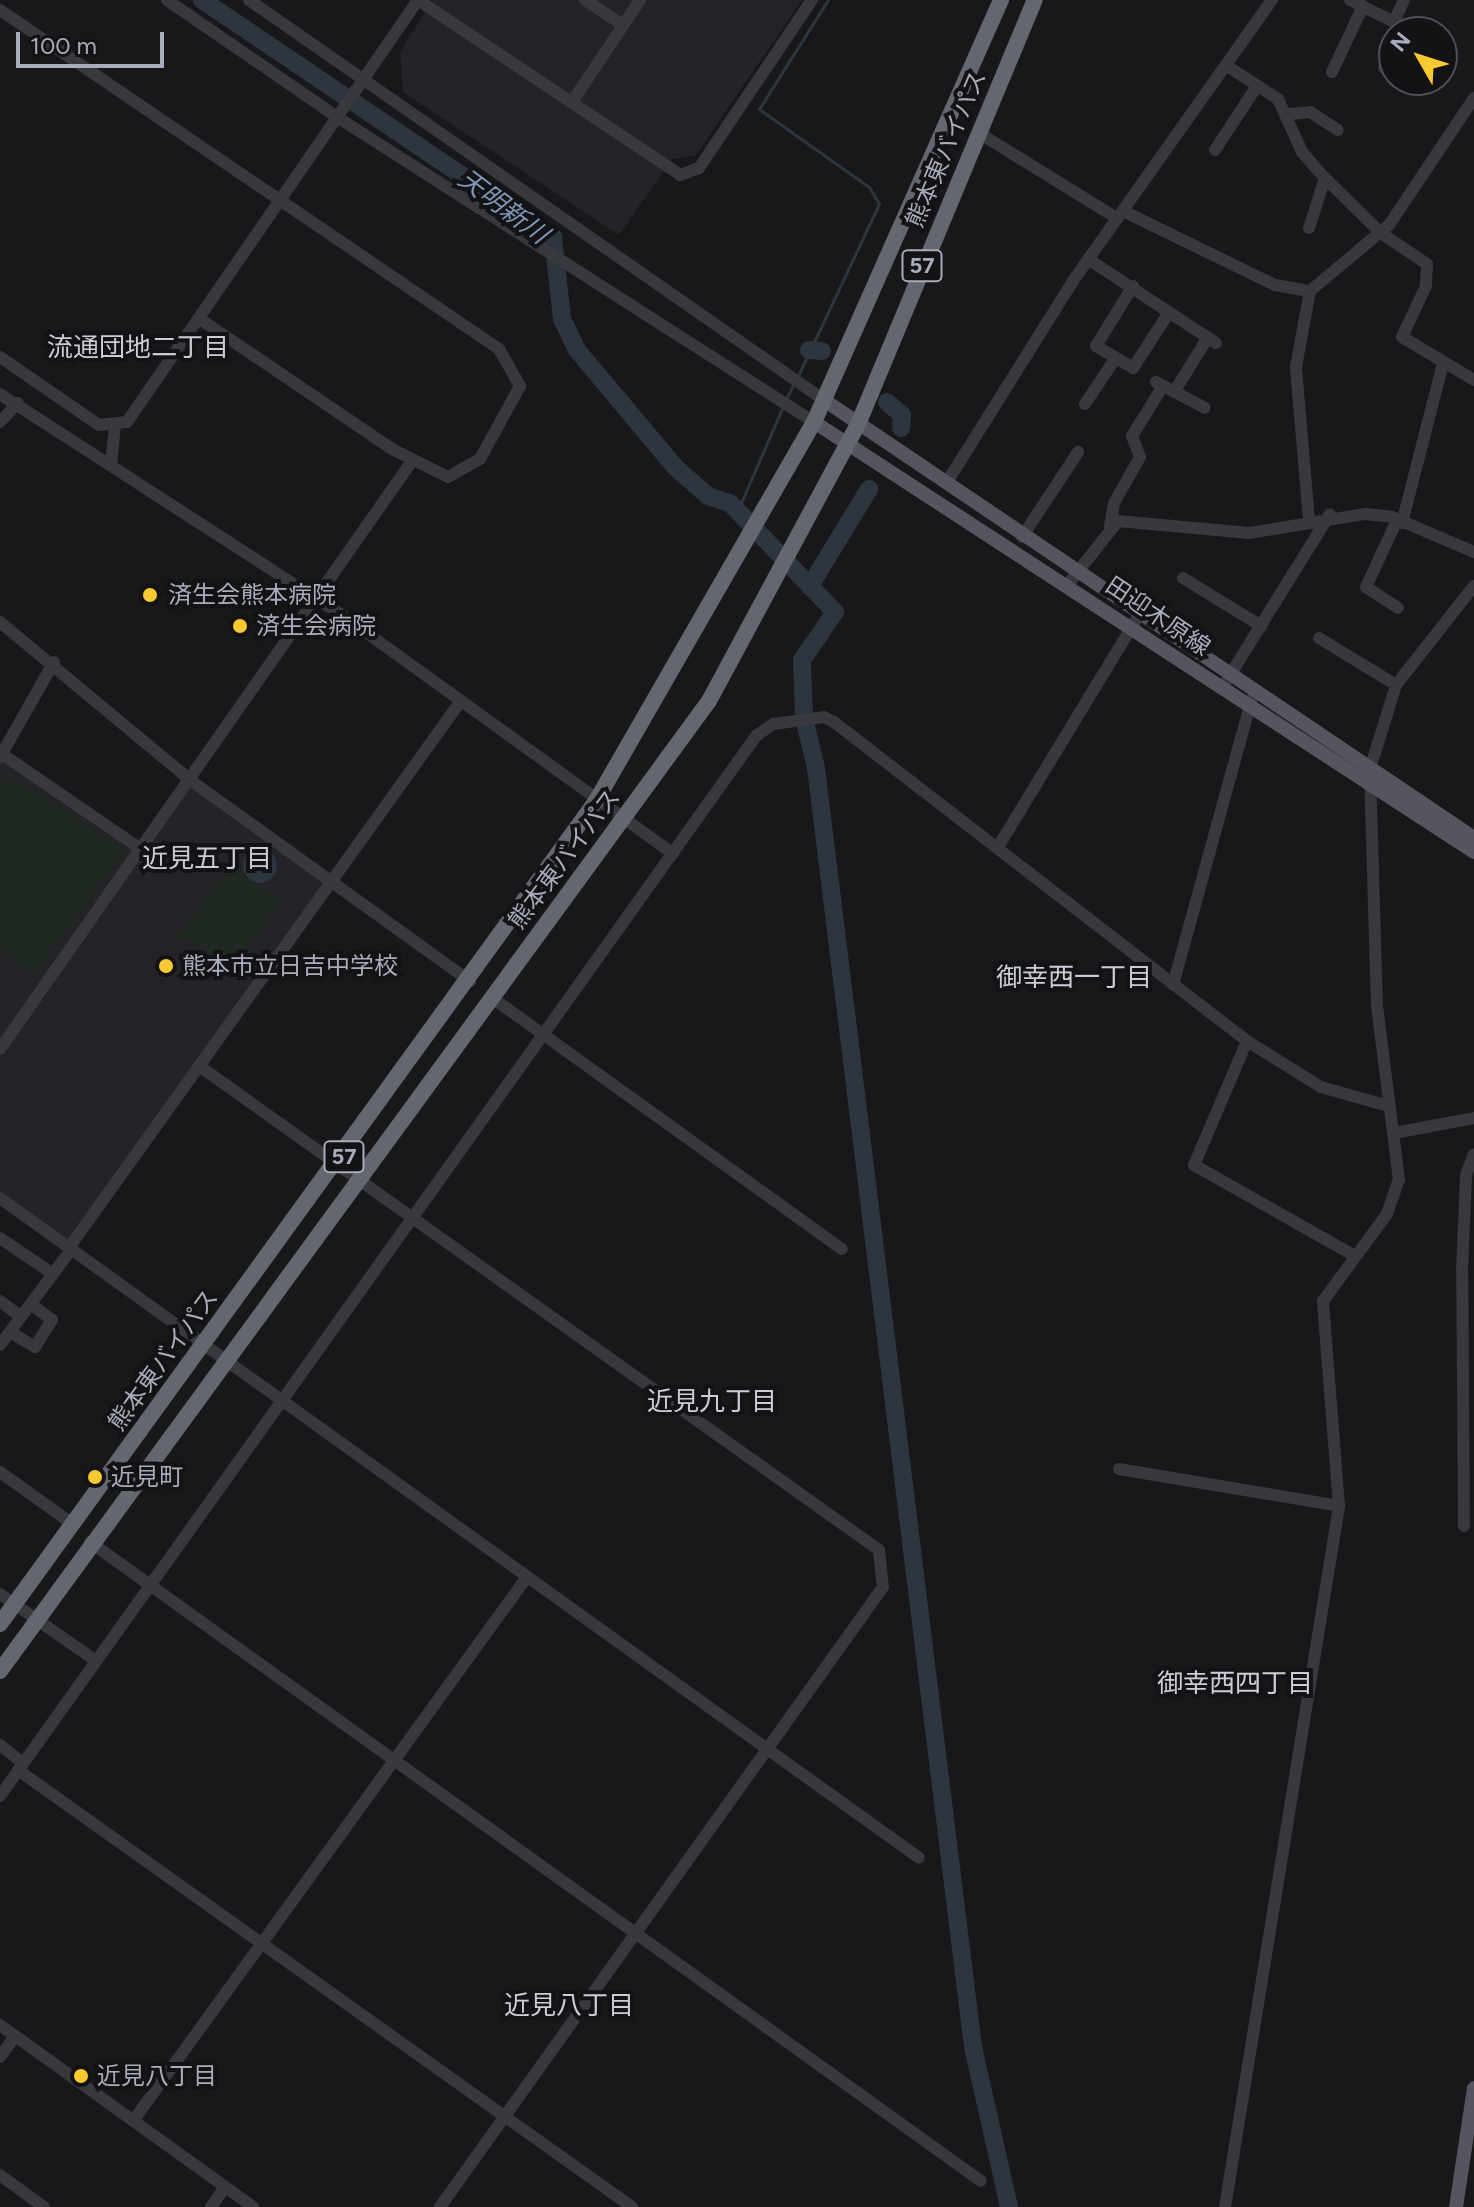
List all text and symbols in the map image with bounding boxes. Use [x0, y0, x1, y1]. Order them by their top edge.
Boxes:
scale bar [20, 16, 168, 66]
north arrow [1378, 16, 1458, 96]
text: N [1385, 27, 1416, 57]
text: 100 m [30, 31, 97, 60]
street label: 熊本東バイパス [900, 66, 992, 232]
water label: 天明新川 [452, 163, 554, 251]
road number: 57 [900, 248, 944, 284]
district label: 流通団地二丁目 [47, 332, 229, 364]
street label: 田迎木原線 [1100, 571, 1216, 661]
place label: 済生会熊本病院 [168, 581, 336, 609]
marker: 済生会熊本病院 [139, 584, 161, 606]
place label: 済生会病院 [256, 612, 376, 640]
marker: 済生会病院 [231, 617, 249, 635]
street label: 熊本東バイパス [502, 783, 626, 935]
district label: 近見五丁目 [142, 843, 272, 875]
place label: 熊本市立日吉中学校 [182, 952, 398, 980]
marker: 熊本市立日吉中学校 [157, 957, 175, 975]
district label: 御幸西一丁目 [996, 962, 1152, 994]
road number: 57 [322, 1139, 366, 1175]
street label: 熊本東バイパス [102, 1284, 224, 1436]
district label: 近見九丁目 [647, 1386, 777, 1418]
place label: 近見町 [111, 1463, 183, 1491]
marker: 近見町 [86, 1468, 104, 1486]
district label: 御幸西四丁目 [1157, 1668, 1313, 1700]
district label: 近見八丁目 [504, 1990, 634, 2022]
place label: 近見八丁目 [97, 2062, 217, 2090]
marker: 近見八丁目 [72, 2067, 90, 2085]

